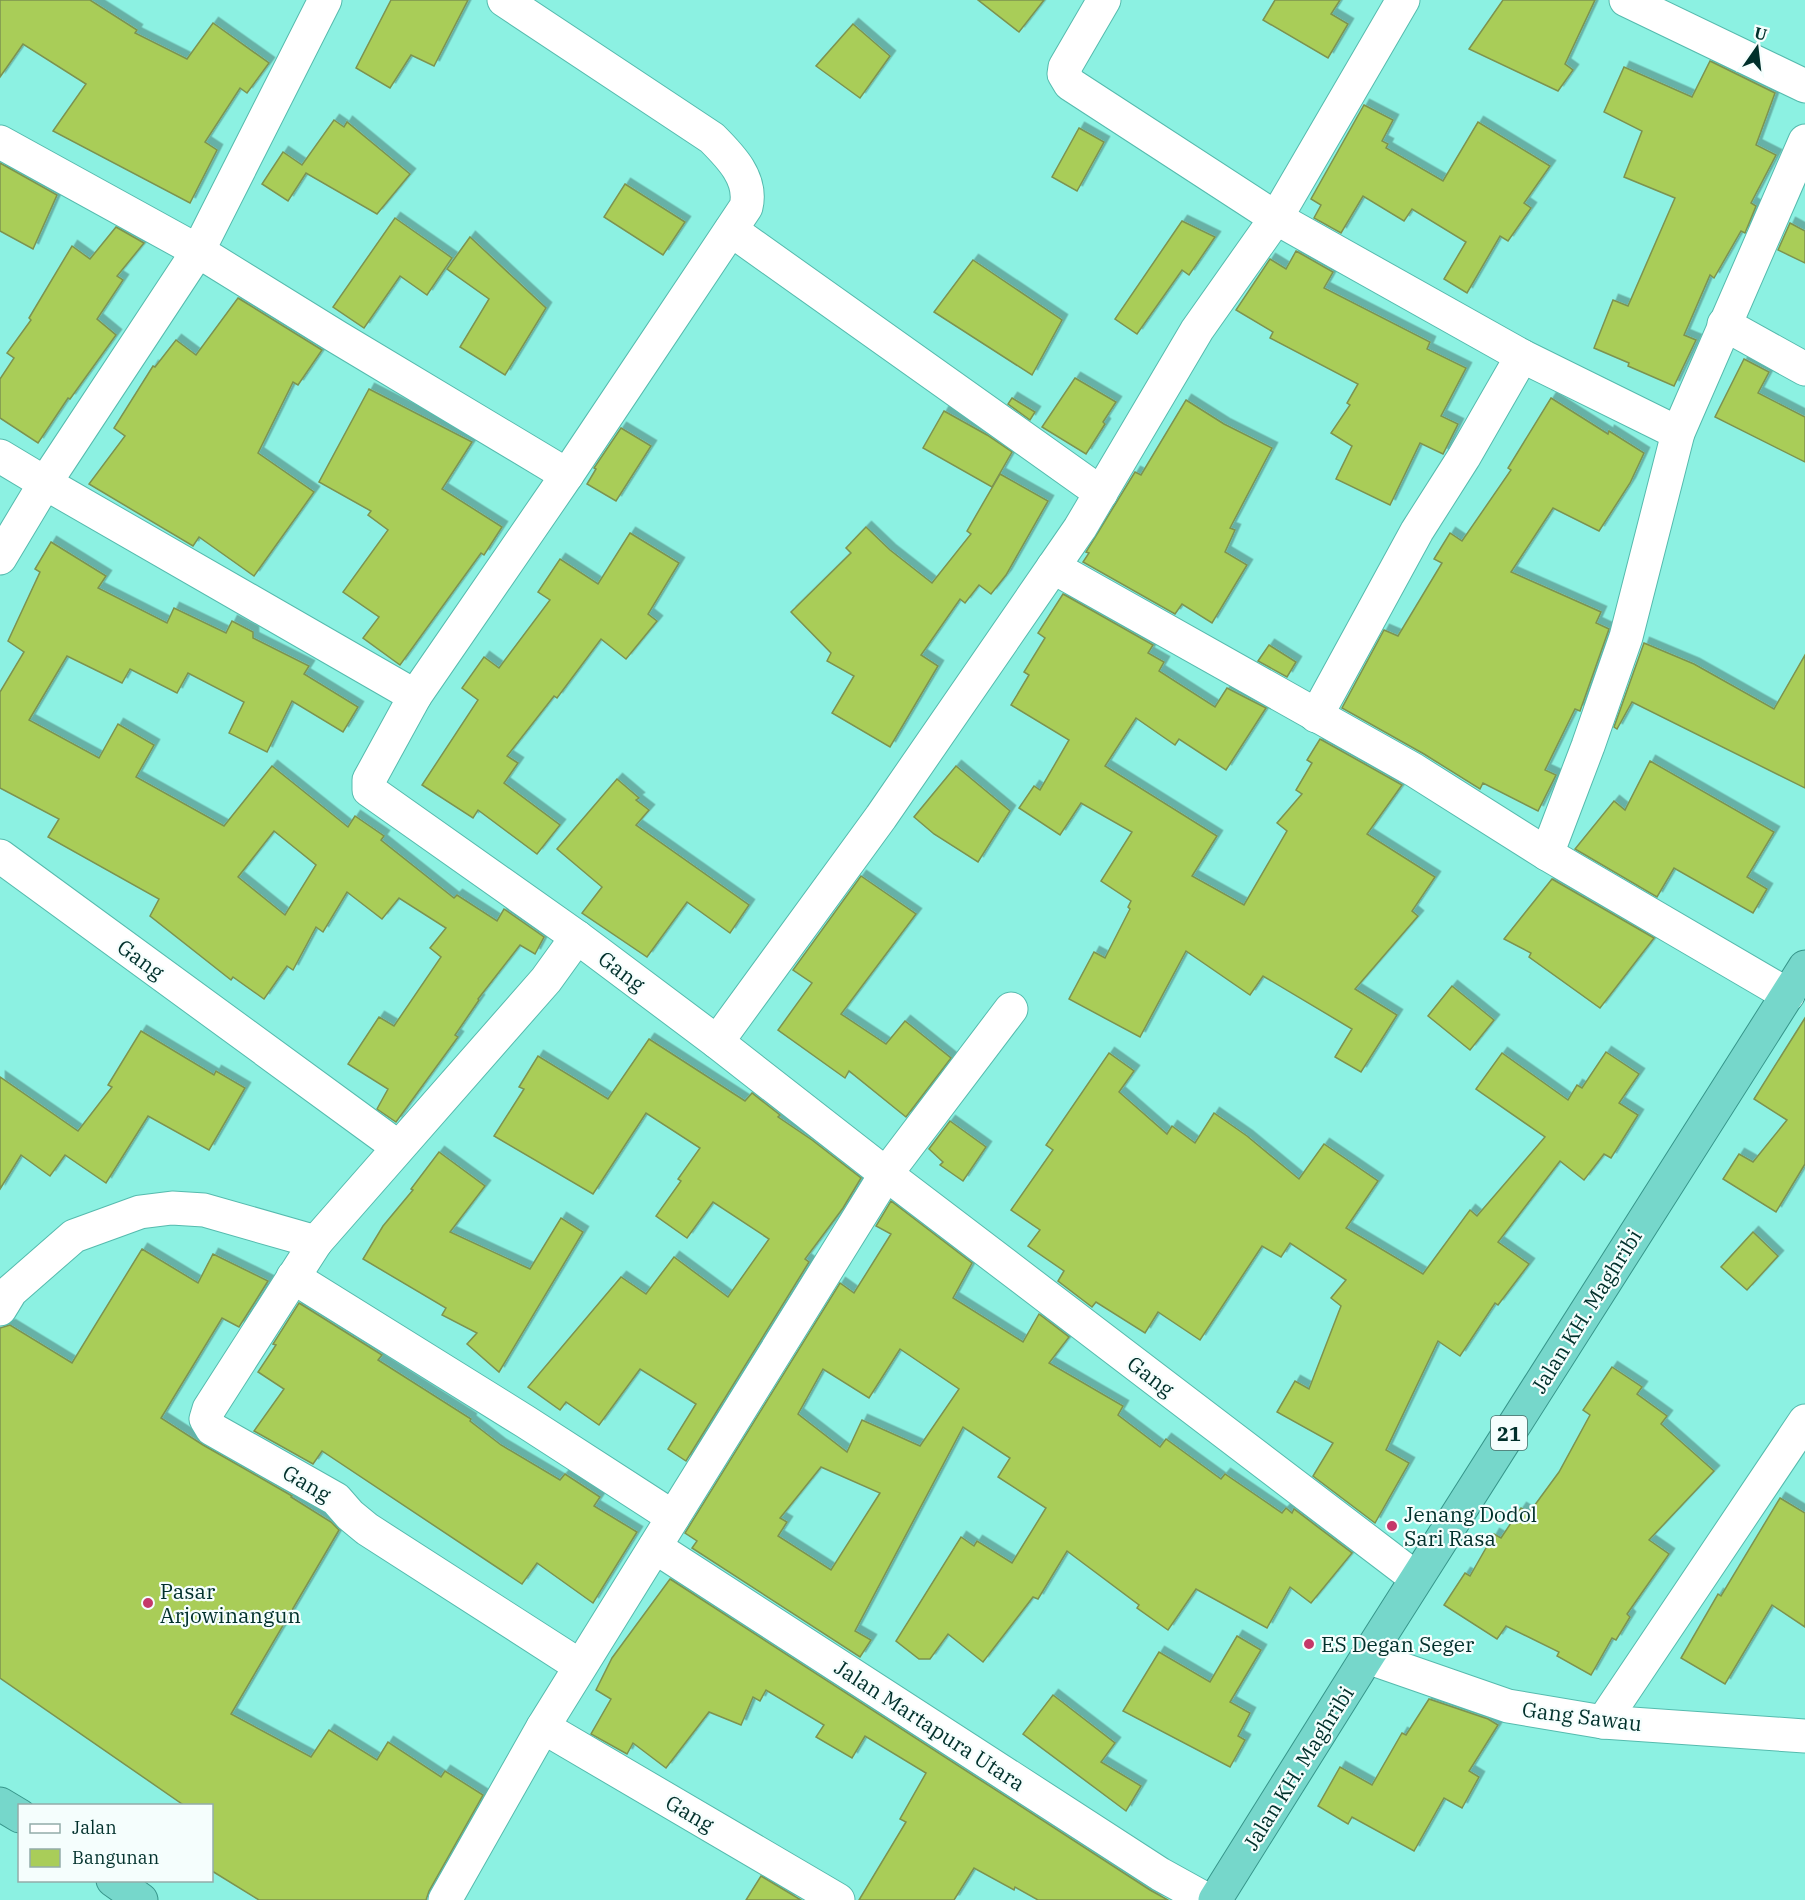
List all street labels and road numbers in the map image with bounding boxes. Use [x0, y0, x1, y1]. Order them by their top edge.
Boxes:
street label: Gang [112, 932, 171, 986]
street label: Gang [593, 944, 652, 998]
street label: Jalan KH. Maghribi [1524, 1224, 1648, 1398]
street label: Gang [1122, 1349, 1181, 1403]
road number: 21 [1491, 1416, 1527, 1450]
street label: Gang [278, 1458, 337, 1508]
street label: Jalan Martapura Utara [829, 1653, 1031, 1797]
street label: Jalan KH. Maghribi [1236, 1681, 1360, 1855]
street label: Gang Sawau [1520, 1695, 1644, 1737]
street label: Gang [661, 1788, 720, 1838]

